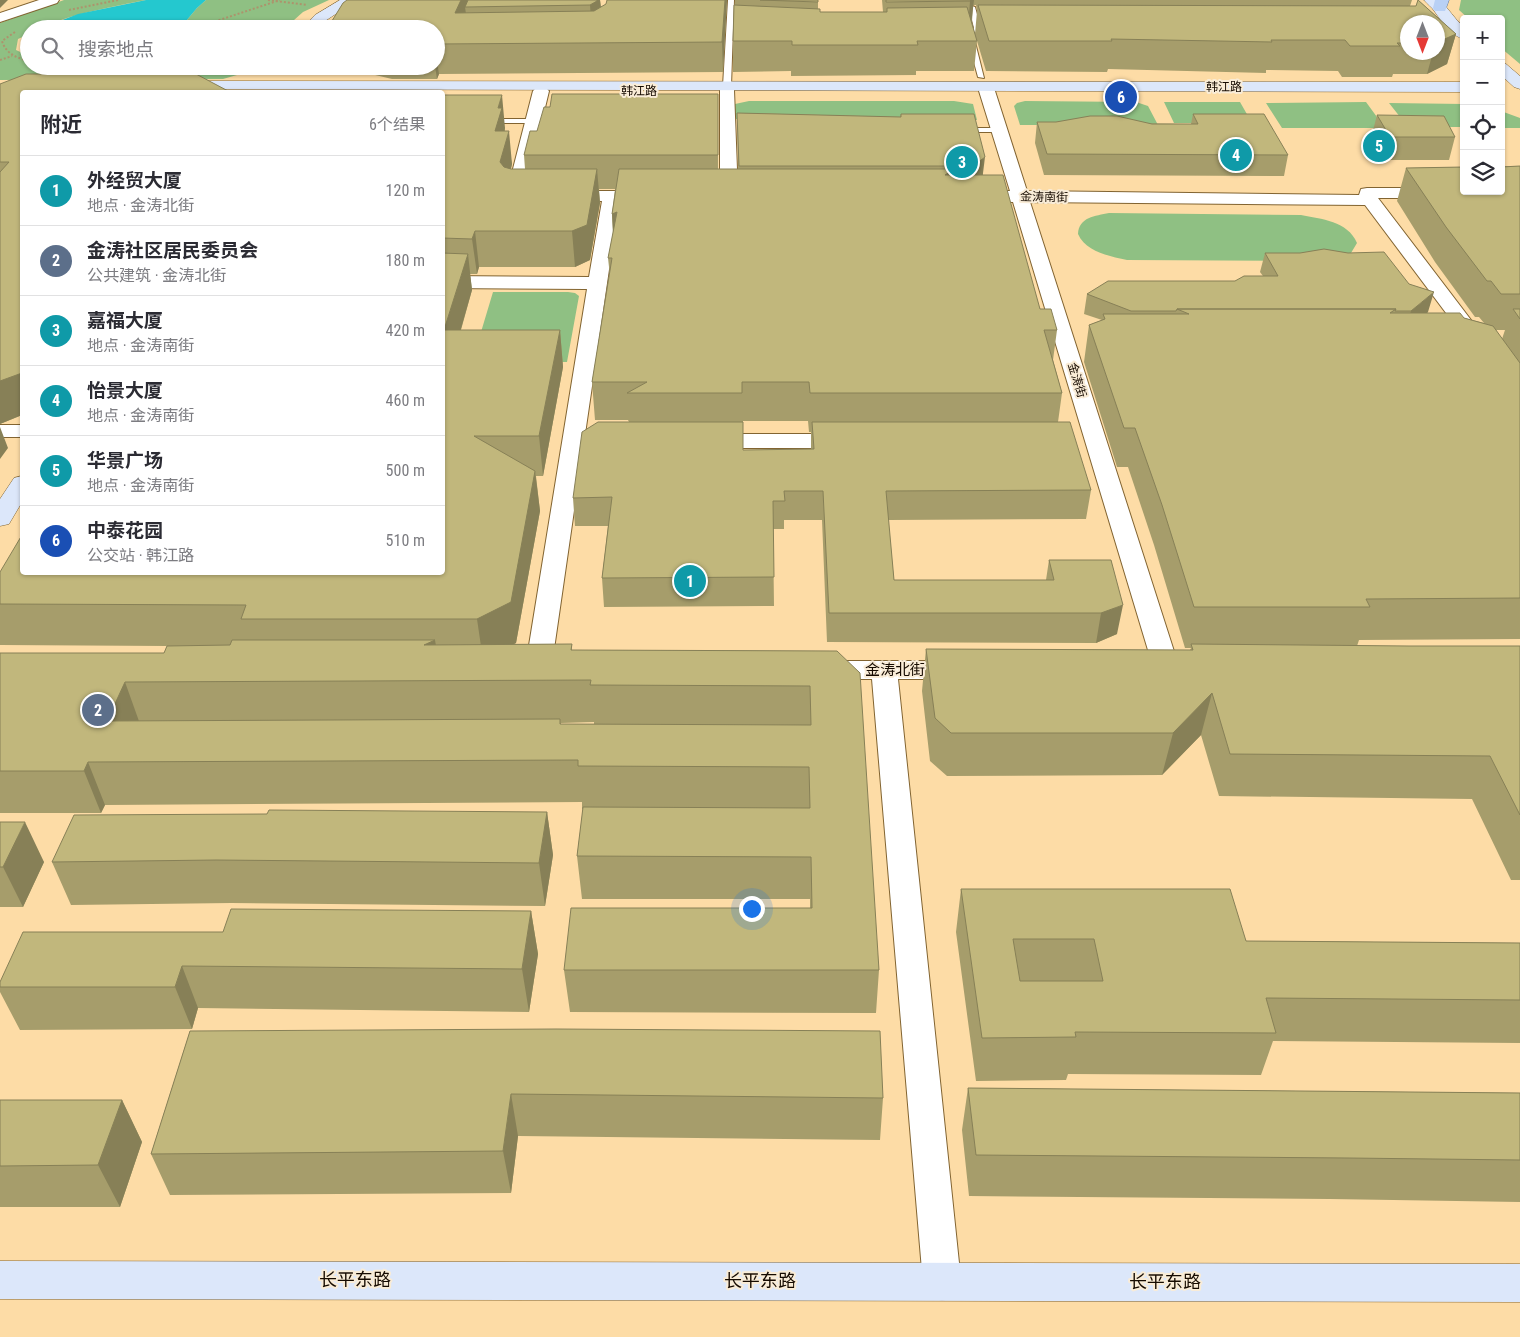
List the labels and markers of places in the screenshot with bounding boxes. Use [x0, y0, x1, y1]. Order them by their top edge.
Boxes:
pin: 6 [1105, 78, 1137, 116]
pin: 5 [1363, 127, 1395, 165]
pin: 4 [1220, 136, 1252, 174]
pin: 3 [946, 143, 978, 181]
pin: 1 [674, 562, 706, 600]
pin: 2 [82, 691, 114, 729]

